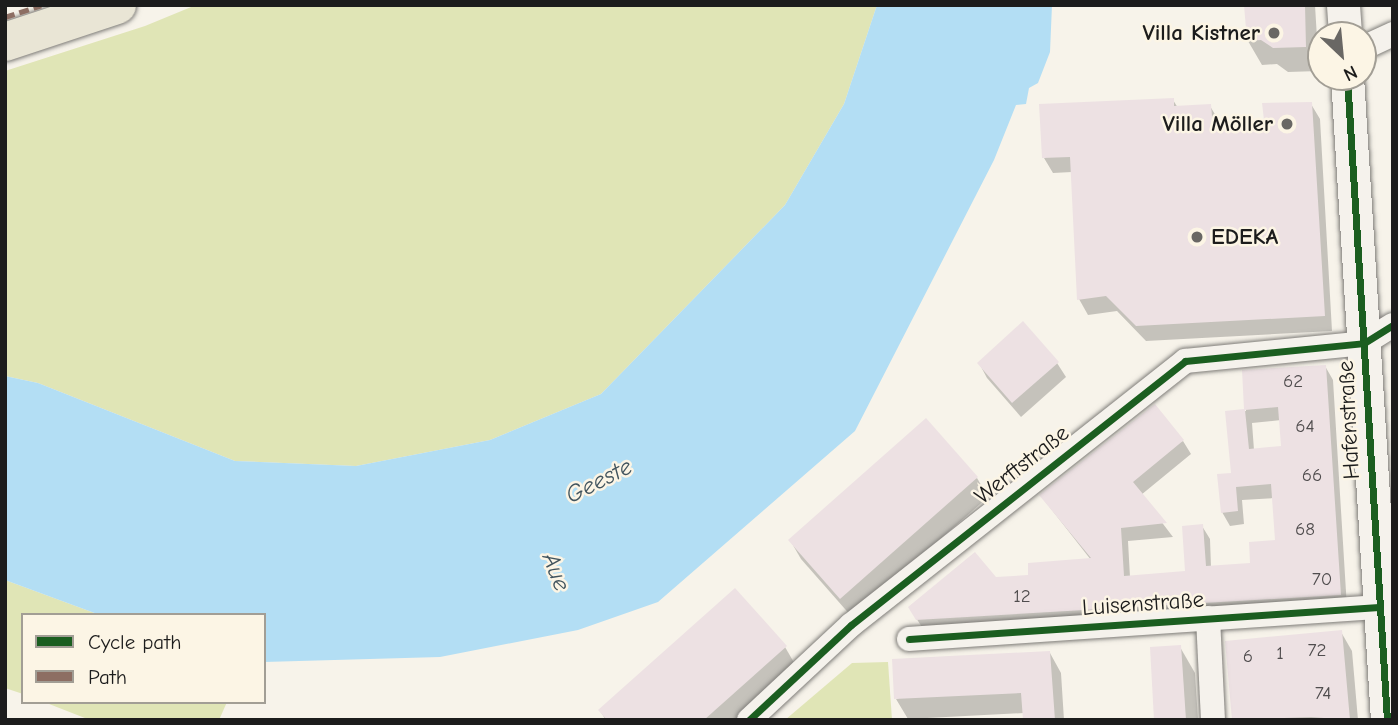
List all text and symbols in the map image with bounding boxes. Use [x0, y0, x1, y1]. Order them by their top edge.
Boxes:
place label: Villa Kistner [1142, 19, 1260, 47]
north arrow [1307, 21, 1377, 91]
marker: Villa Kistner [1266, 25, 1282, 41]
text: N [1340, 60, 1361, 86]
place label: Villa Möller [1162, 110, 1273, 138]
marker: Villa Möller [1279, 116, 1295, 132]
place label: EDEKA [1211, 223, 1278, 251]
marker: EDEKA [1189, 229, 1205, 245]
street label: Hafenstraße [1332, 360, 1366, 480]
house number: 62 [1283, 371, 1303, 393]
house number: 64 [1295, 416, 1315, 438]
street label: Werftstraße [969, 420, 1075, 510]
water label: Geeste [561, 452, 637, 510]
house number: 66 [1302, 465, 1322, 487]
house number: 68 [1295, 519, 1315, 541]
water label: Aue [536, 549, 576, 595]
house number: 70 [1312, 569, 1332, 591]
house number: 12 [1013, 586, 1031, 608]
street label: Luisenstraße [1081, 586, 1205, 622]
legend [21, 613, 266, 704]
text: Cycle path [88, 630, 181, 654]
house number: 72 [1308, 640, 1326, 662]
house number: 1 [1276, 643, 1284, 665]
house number: 6 [1243, 646, 1253, 668]
text: Path [88, 665, 127, 689]
house number: 74 [1315, 683, 1331, 705]

